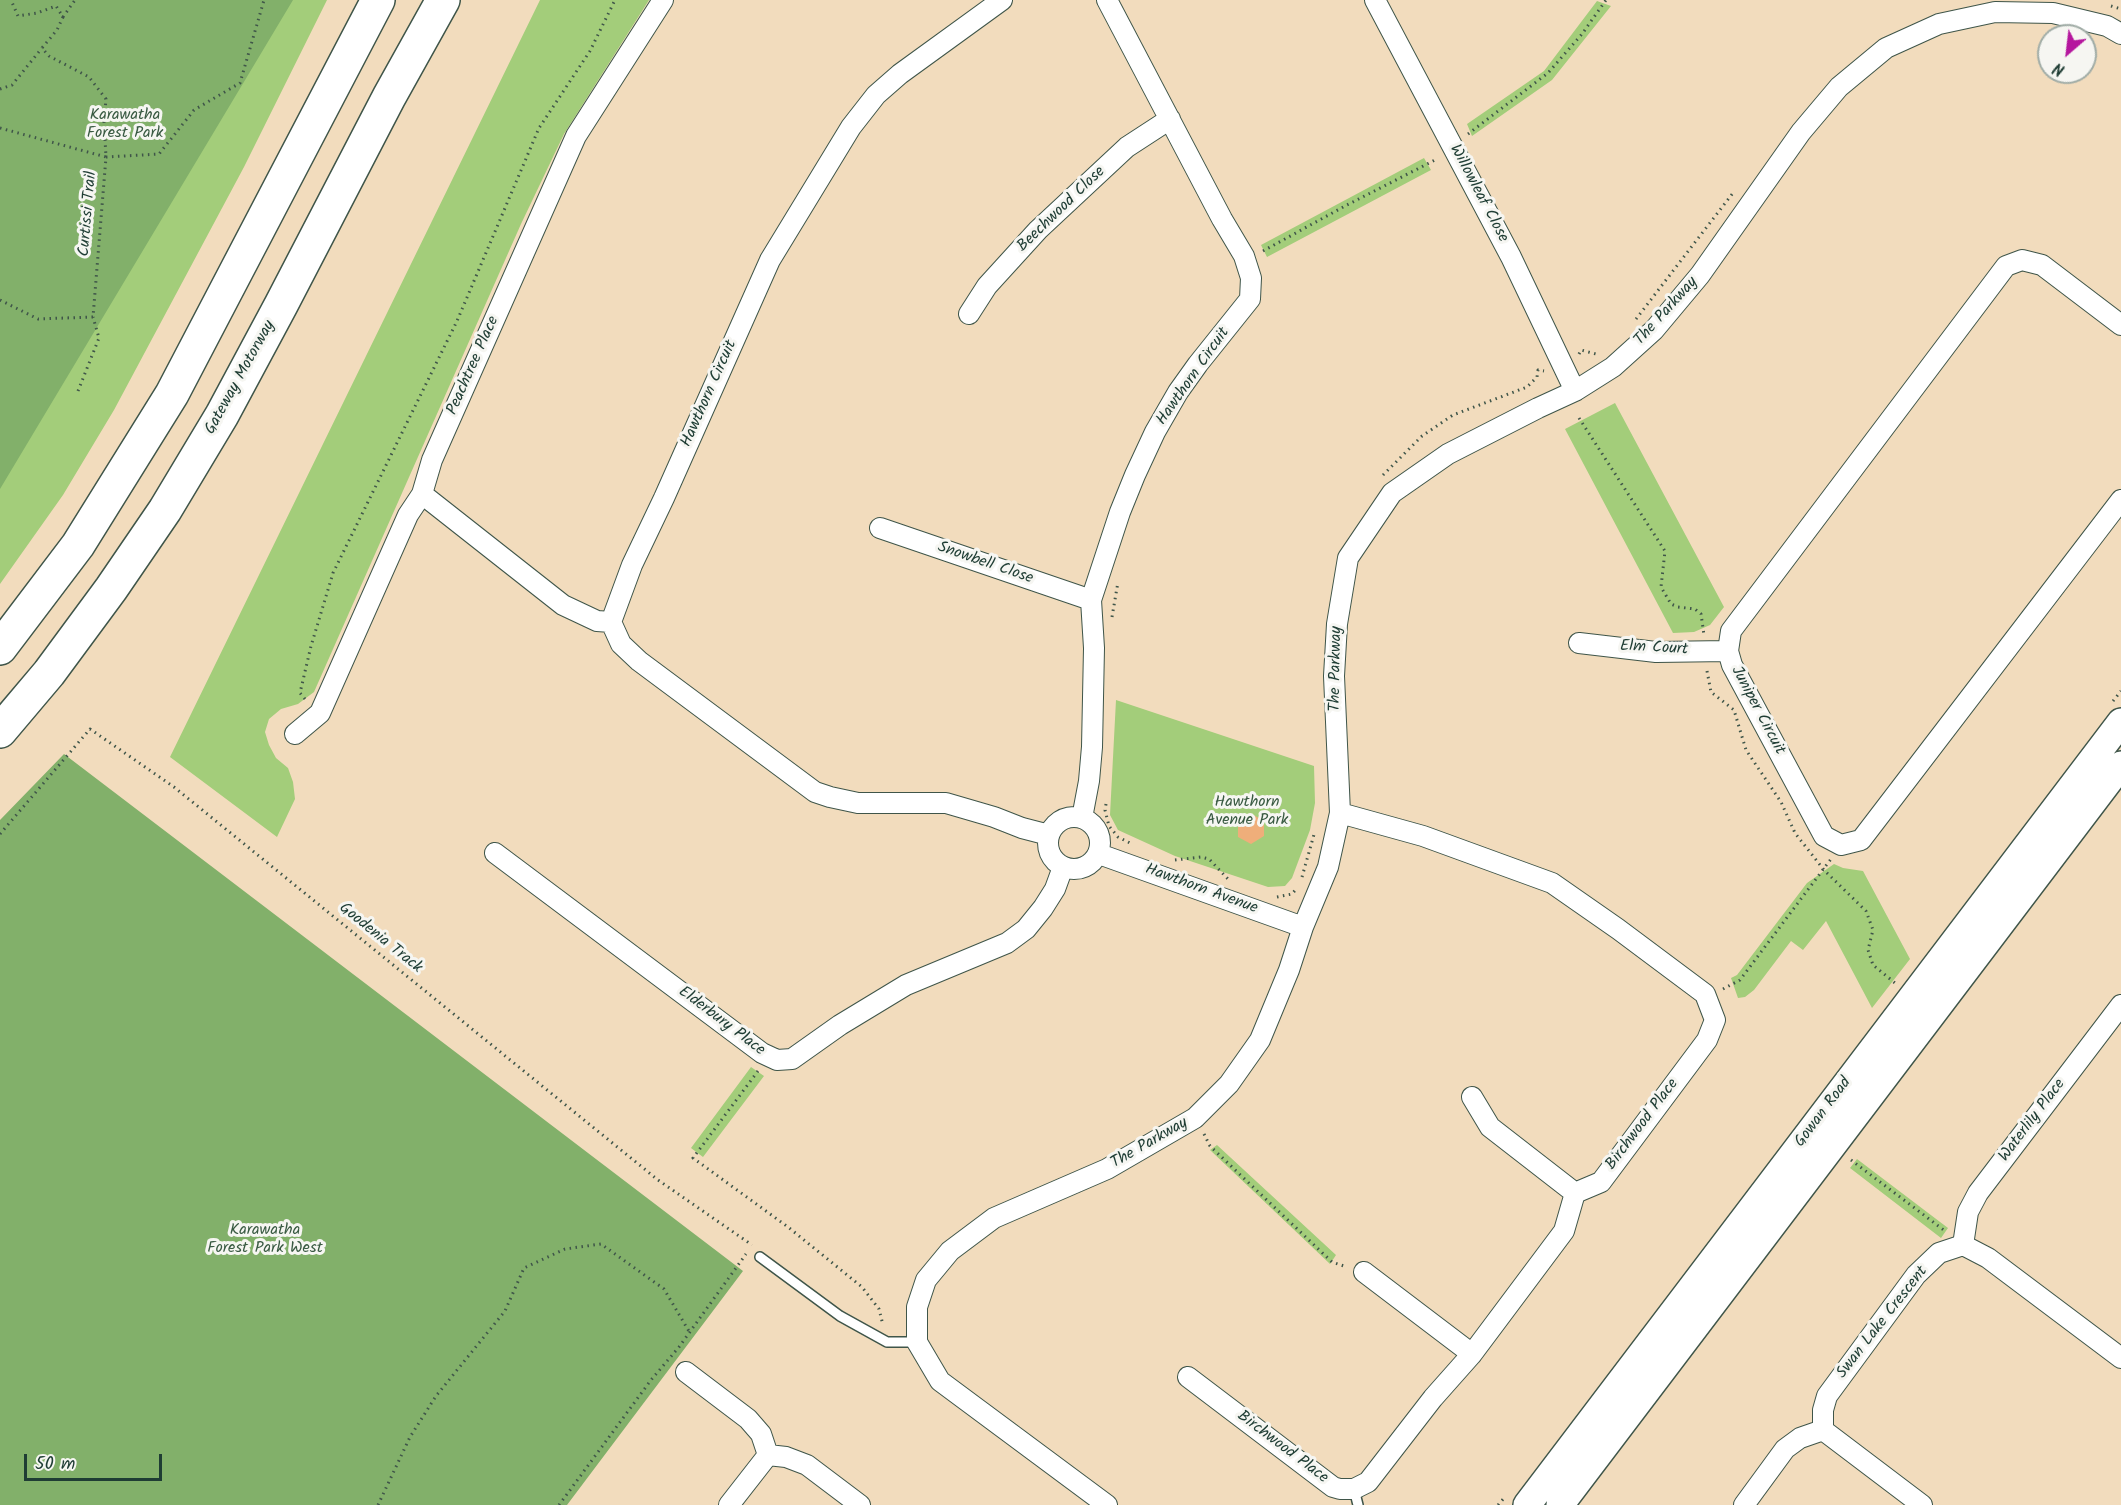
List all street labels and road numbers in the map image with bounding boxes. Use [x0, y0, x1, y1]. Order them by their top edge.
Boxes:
street label: Willowleaf Close [1444, 142, 1512, 246]
street label: Beechwood Close [1014, 163, 1110, 257]
street label: Curtissi Trail [76, 171, 102, 257]
street label: The Parkway [1631, 274, 1703, 350]
street label: Peachtree Place [444, 314, 504, 418]
street label: Gateway Motorway [202, 318, 280, 438]
street label: Hawthorn Circuit [1153, 324, 1235, 430]
street label: Hawthorn Circuit [678, 338, 742, 450]
street label: Snowbell Close [935, 539, 1035, 589]
street label: The Parkway [1327, 626, 1347, 712]
street label: Elm Court [1619, 638, 1689, 660]
street label: Juniper Circuit [1726, 663, 1788, 759]
street label: Hawthorn Avenue [1142, 861, 1260, 919]
street label: Goodenia Track [334, 900, 426, 978]
street label: Elderbury Place [674, 983, 768, 1061]
street label: Gowan Road [1792, 1074, 1856, 1152]
street label: Birchwood Place [1603, 1076, 1683, 1174]
street label: Waterlily Place [1996, 1076, 2070, 1166]
street label: The Parkway [1108, 1114, 1192, 1174]
street label: Swan Lake Crescent [1833, 1263, 1933, 1383]
street label: Birchwood Place [1233, 1408, 1331, 1488]

